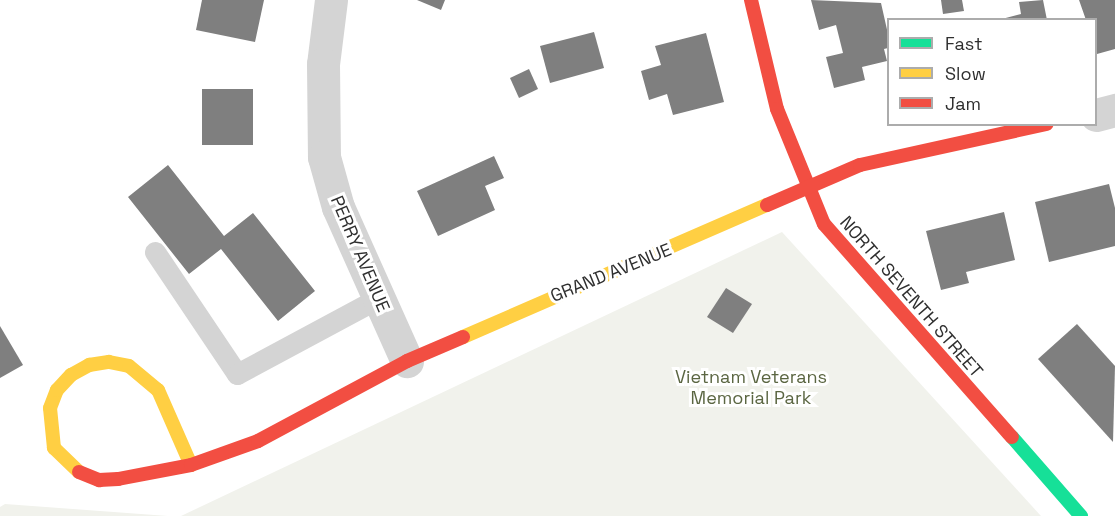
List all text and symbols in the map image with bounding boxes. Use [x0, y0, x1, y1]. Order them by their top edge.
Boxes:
legend [887, 18, 1097, 126]
text: Fast [945, 32, 982, 55]
text: Slow [945, 62, 986, 85]
text: Jam [945, 92, 981, 115]
street label: PERRY AVENUE [326, 192, 394, 316]
street label: NORTH SEVENTH STREET [835, 212, 987, 382]
street label: GRAND AVENUE [547, 239, 675, 307]
park label: Vietnam Veterans Memorial Park [675, 367, 827, 410]

